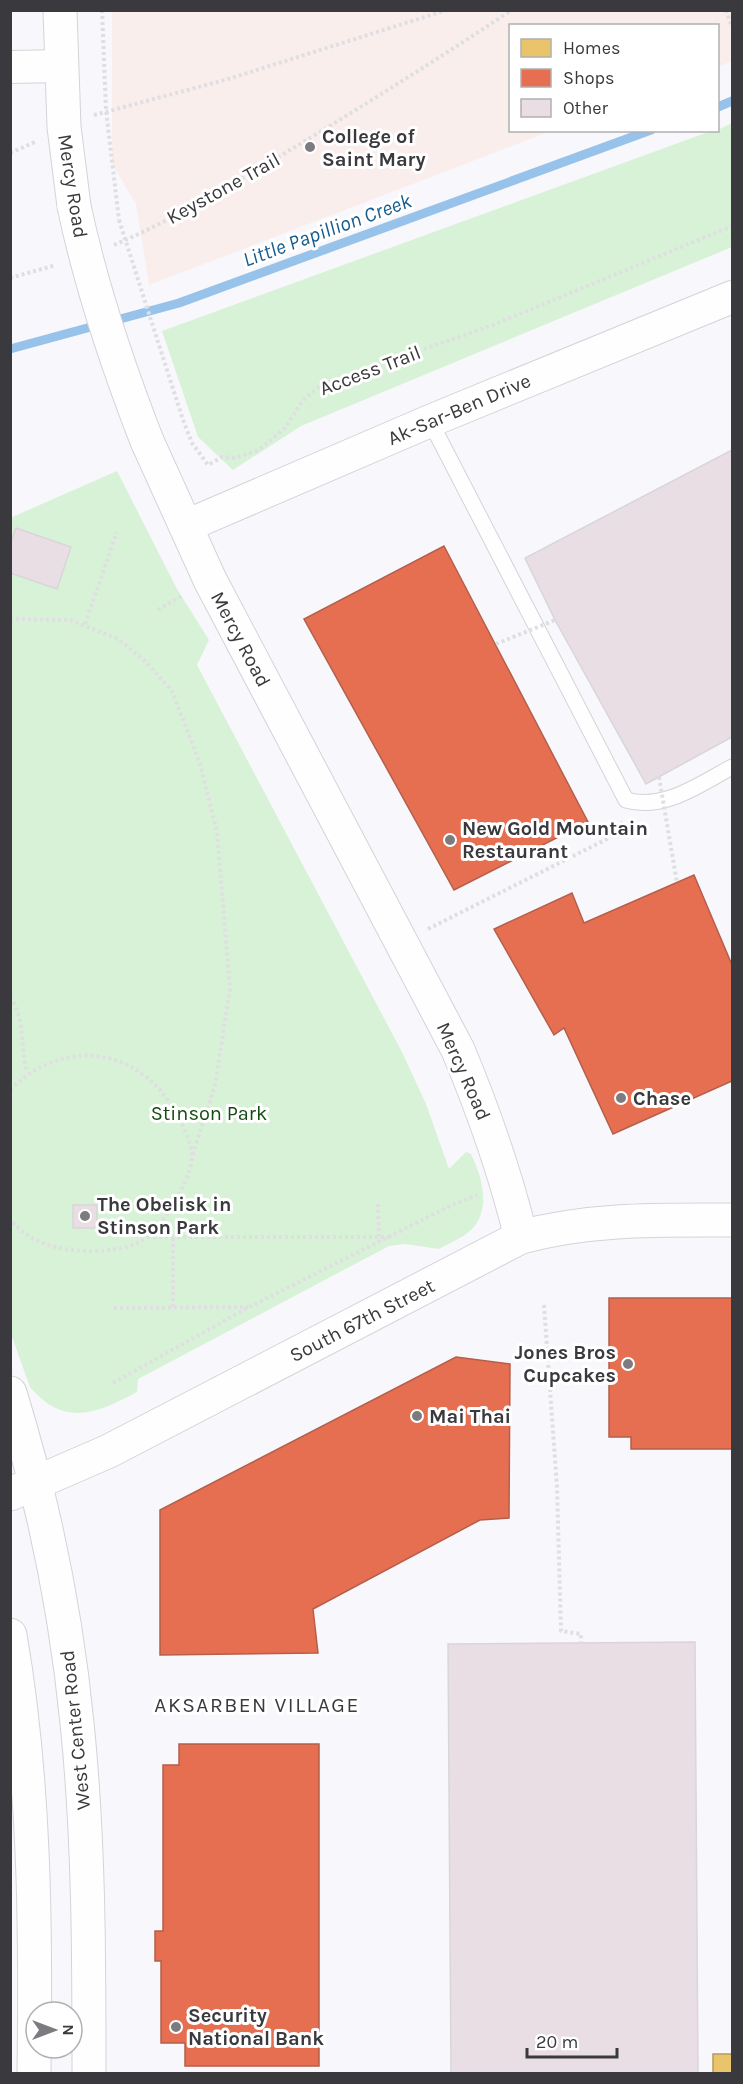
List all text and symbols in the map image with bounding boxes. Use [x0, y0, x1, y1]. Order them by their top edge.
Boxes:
legend [509, 24, 719, 132]
text: Homes [563, 37, 620, 59]
text: Shops [563, 67, 615, 89]
text: Other [563, 97, 608, 119]
place label: College of Saint Mary [322, 125, 426, 171]
street label: Mercy Road [53, 132, 92, 240]
marker: College of Saint Mary [303, 140, 317, 154]
street label: Keystone Trail [163, 148, 284, 229]
water label: Little Papillion Creek [239, 188, 415, 272]
street label: Access Trail [316, 341, 424, 400]
street label: Ak-Sar-Ben Drive [384, 369, 534, 450]
street label: Mercy Road [206, 588, 275, 691]
place label: New Gold Mountain Restaurant [462, 817, 648, 863]
marker: New Gold Mountain Restaurant [443, 833, 457, 847]
street label: Mercy Road [432, 1019, 495, 1124]
place label: Chase [633, 1087, 691, 1110]
marker: Chase [614, 1091, 628, 1105]
park label: Stinson Park [151, 1102, 267, 1125]
place label: The Obelisk in Stinson Park [97, 1193, 231, 1239]
marker: The Obelisk in Stinson Park [78, 1209, 92, 1223]
street label: South 67th Street [286, 1274, 439, 1367]
place label: Jones Bros Cupcakes [514, 1341, 616, 1387]
marker: Jones Bros Cupcakes [621, 1357, 635, 1371]
place label: Mai Thai [429, 1405, 511, 1428]
marker: Mai Thai [410, 1409, 424, 1423]
street label: West Center Road [56, 1649, 95, 1811]
district label: AKSARBEN VILLAGE [154, 1693, 360, 1717]
north arrow [24, 2000, 84, 2060]
place label: Security National Bank [188, 2004, 324, 2050]
marker: Security National Bank [169, 2020, 183, 2034]
scale bar [527, 2021, 617, 2059]
text: N [59, 2024, 78, 2036]
text: 20 m [536, 2031, 578, 2053]

